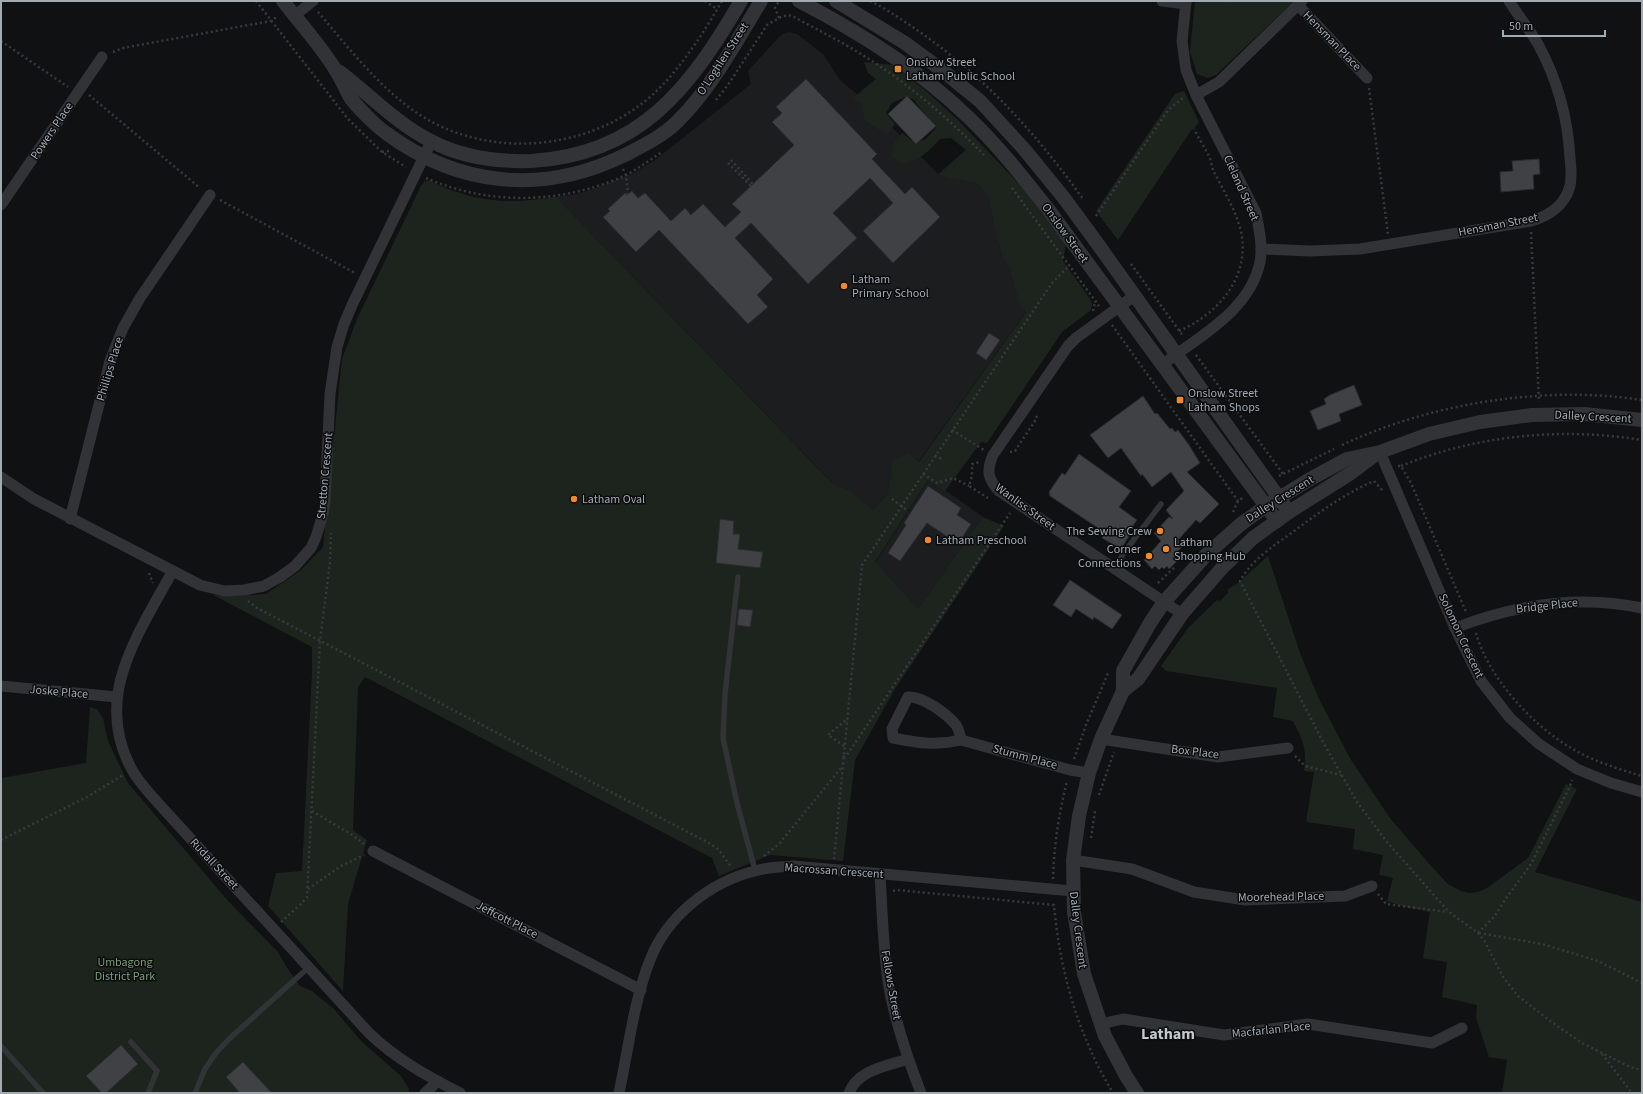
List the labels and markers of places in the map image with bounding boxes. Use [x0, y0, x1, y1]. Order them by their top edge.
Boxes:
place label: Onslow Street Latham Public School [906, 54, 1015, 85]
marker: Onslow Street Latham Public School [893, 64, 903, 74]
place label: Latham Primary School [852, 271, 929, 302]
marker: Latham Primary School [839, 281, 849, 291]
place label: Onslow Street Latham Shops [1188, 385, 1260, 416]
marker: Onslow Street Latham Shops [1175, 395, 1185, 405]
place label: Latham Oval [582, 491, 645, 508]
marker: Latham Oval [569, 494, 579, 504]
place label: The Sewing Crew [1066, 523, 1152, 540]
marker: The Sewing Crew [1155, 526, 1165, 536]
place label: Latham Preschool [936, 532, 1027, 549]
place label: Latham Shopping Hub [1174, 534, 1246, 565]
marker: Latham Preschool [923, 535, 933, 545]
place label: Corner Connections [1078, 541, 1142, 572]
marker: Latham Shopping Hub [1161, 544, 1171, 554]
marker: Corner Connections [1144, 551, 1154, 561]

